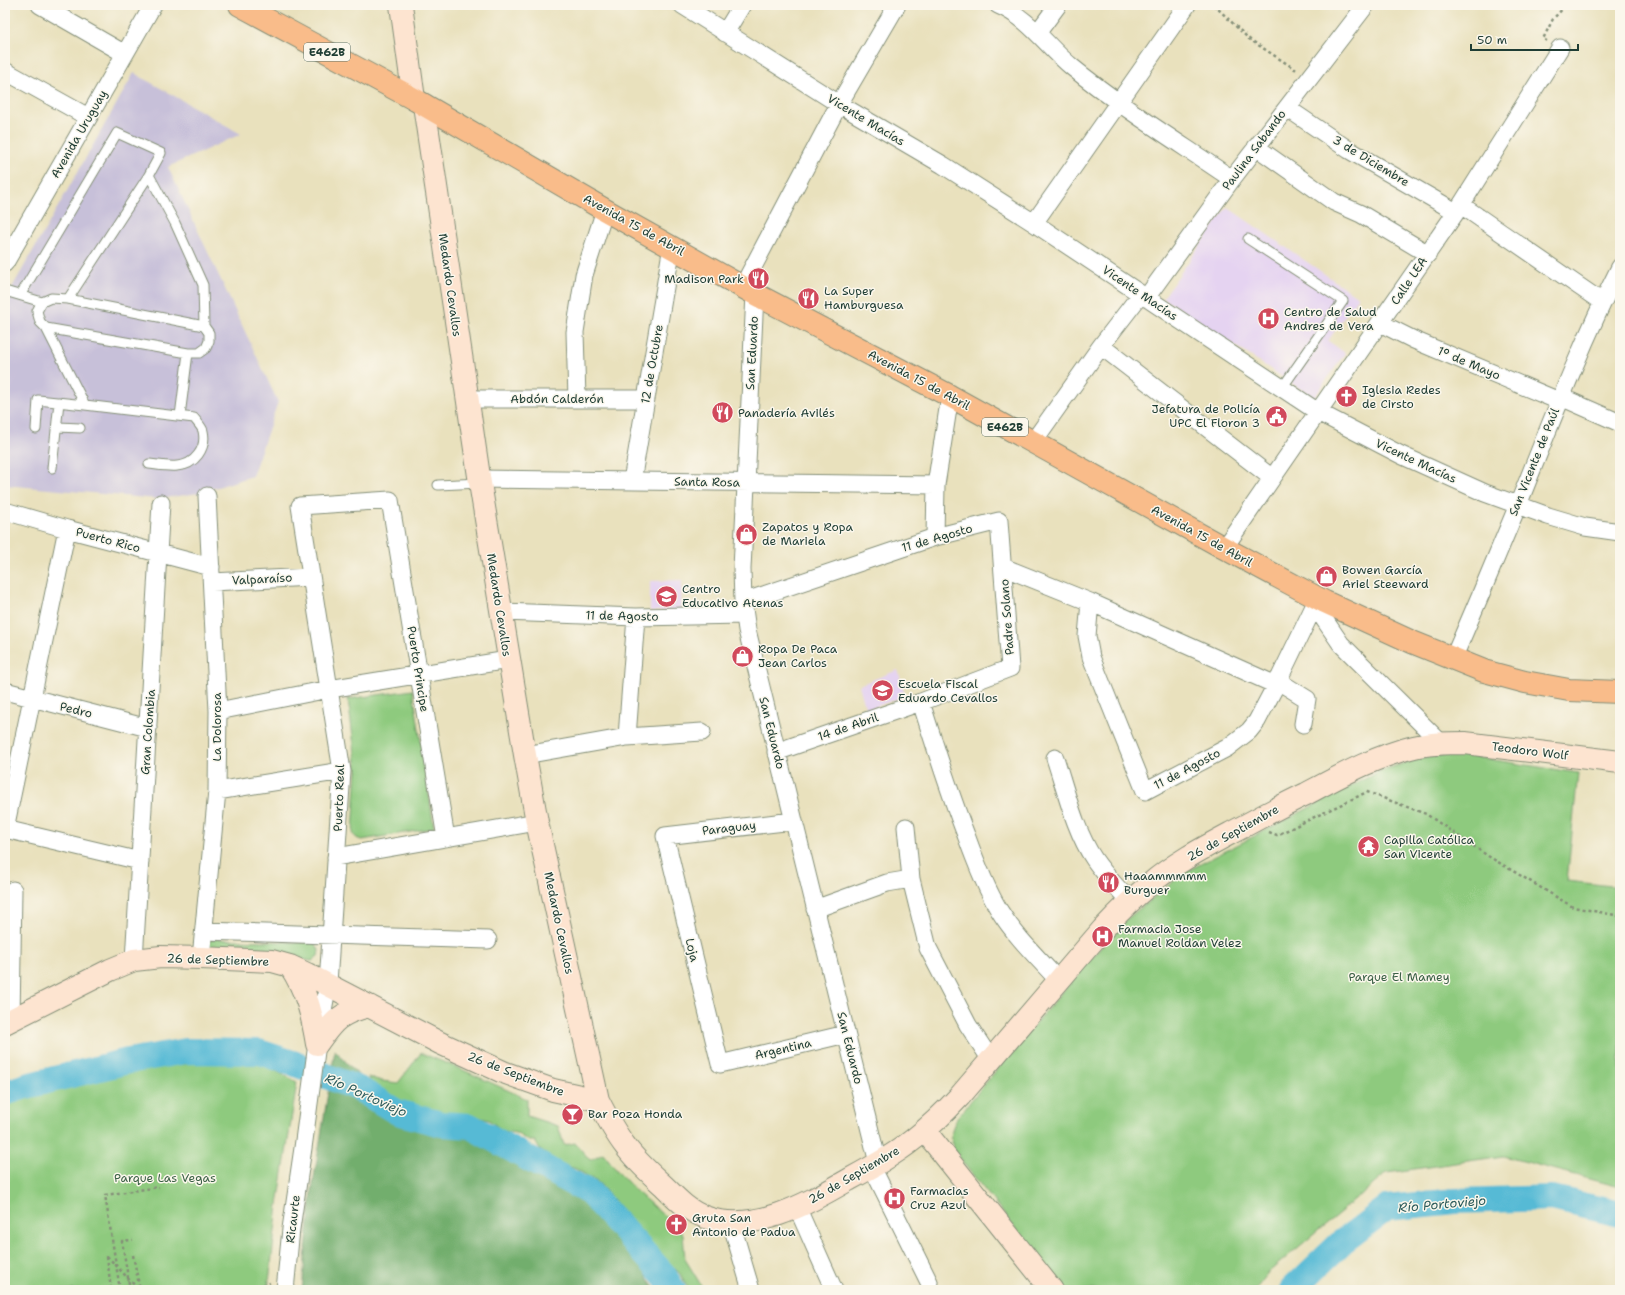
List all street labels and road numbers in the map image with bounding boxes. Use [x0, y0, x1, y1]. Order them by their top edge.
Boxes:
road number: E462B [304, 43, 350, 61]
street label: Avenida Uruguay [47, 87, 111, 181]
street label: Vicente Macías [824, 90, 908, 150]
street label: Paulina Sabando [1218, 107, 1290, 193]
street label: 3 de Diciembre [1330, 132, 1412, 190]
street label: Avenida 15 de Abril [580, 190, 688, 260]
street label: Medardo Cevallos [435, 232, 465, 338]
street label: Calle LEA [1387, 254, 1431, 308]
street label: Vicente Macías [1099, 262, 1181, 324]
street label: San Eduardo [742, 316, 762, 390]
street label: 12 de Octubre [637, 323, 667, 405]
street label: 1º de Mayo [1435, 343, 1503, 383]
street label: Avenida 15 de Abril [865, 346, 973, 414]
street label: Abdón Calderón [510, 391, 604, 407]
street label: San Vicente de Paúl [1505, 405, 1563, 518]
road number: E462B [982, 418, 1028, 436]
street label: Vicente Macías [1373, 435, 1459, 487]
street label: Santa Rosa [674, 473, 741, 491]
street label: Avenida 15 de Abril [1148, 501, 1256, 571]
street label: 11 de Agosto [900, 520, 974, 556]
street label: Puerto Rico [74, 524, 142, 556]
street label: Medardo Cevallos [483, 552, 515, 658]
street label: Valparaíso [231, 569, 293, 589]
street label: Padre Solano [996, 578, 1018, 656]
street label: 11 de Agosto [585, 607, 659, 625]
street label: Puerto Principe [403, 625, 433, 713]
street label: Gran Colombia [137, 688, 159, 775]
street label: La Dolorosa [209, 692, 225, 762]
street label: San Eduardo [755, 695, 789, 771]
street label: Pedro [58, 698, 94, 722]
street label: 14 de Abril [815, 709, 881, 745]
street label: Teodoro Wolf [1491, 738, 1570, 764]
street label: 11 de Agosto [1151, 745, 1223, 793]
street label: Puerto Real [330, 764, 348, 832]
street label: 26 de Septiembre [1184, 801, 1282, 865]
street label: Paraguay [701, 817, 757, 839]
street label: Medardo Cevallos [540, 870, 578, 976]
street label: Loja [681, 936, 703, 964]
street label: 26 de Septiembre [166, 950, 270, 970]
street label: San Eduardo [833, 1010, 867, 1086]
street label: Argentina [753, 1035, 814, 1063]
street label: 26 de Septiembre [465, 1048, 567, 1100]
street label: 26 de Septiembre [806, 1142, 903, 1208]
street label: Ricaurte [282, 1194, 304, 1244]

